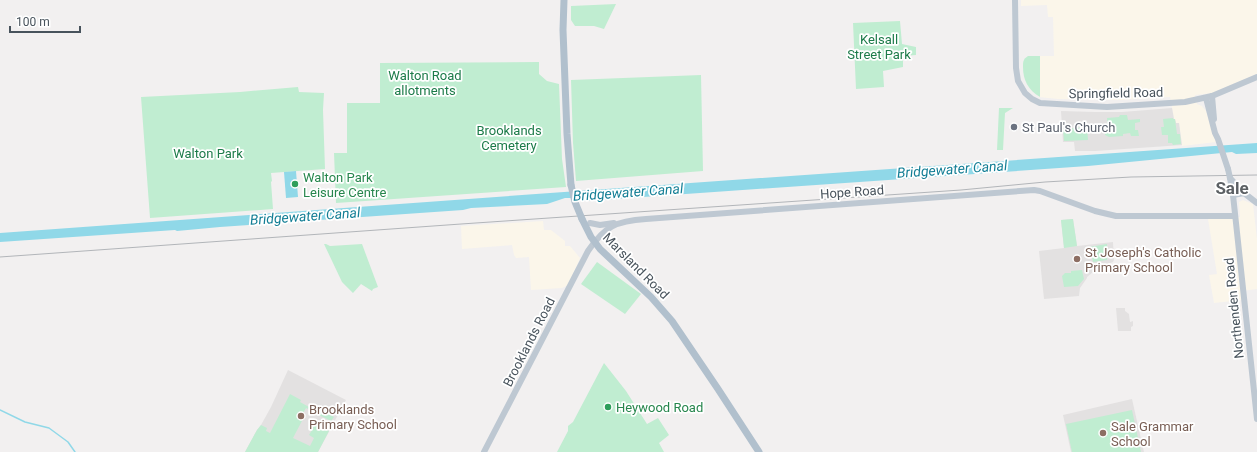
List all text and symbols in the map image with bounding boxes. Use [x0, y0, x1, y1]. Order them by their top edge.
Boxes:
scale bar [10, 8, 80, 34]
text: 100 m [16, 15, 50, 29]
park label: Kelsall Street Park [847, 32, 911, 62]
park label: Walton Road allotments [388, 68, 462, 98]
street label: Springfield Road [1069, 85, 1163, 101]
place label: St Paul's Church [1022, 120, 1115, 135]
marker: St Paul's Church [1009, 122, 1019, 132]
park label: Brooklands Cemetery [476, 123, 542, 153]
park label: Walton Park [173, 146, 243, 161]
water label: Bridgewater Canal [896, 157, 1008, 181]
place label: Walton Park Leisure Centre [303, 170, 386, 200]
district label: Sale [1215, 178, 1249, 198]
marker: Walton Park Leisure Centre [290, 179, 300, 189]
water label: Bridgewater Canal [572, 180, 684, 204]
street label: Hope Road [820, 182, 884, 202]
water label: Bridgewater Canal [249, 204, 361, 228]
street label: Marsland Road [600, 230, 672, 302]
place label: St Joseph's Catholic Primary School [1085, 245, 1202, 275]
marker: St Joseph's Catholic Primary School [1072, 254, 1082, 264]
street label: Northenden Road [1221, 257, 1247, 359]
street label: Brooklands Road [500, 295, 558, 389]
place label: Heywood Road [616, 400, 703, 415]
place label: Brooklands Primary School [309, 402, 397, 432]
marker: Heywood Road [603, 402, 613, 412]
marker: Brooklands Primary School [296, 411, 306, 421]
place label: Sale Grammar School [1111, 419, 1194, 449]
marker: Sale Grammar School [1098, 428, 1108, 438]

